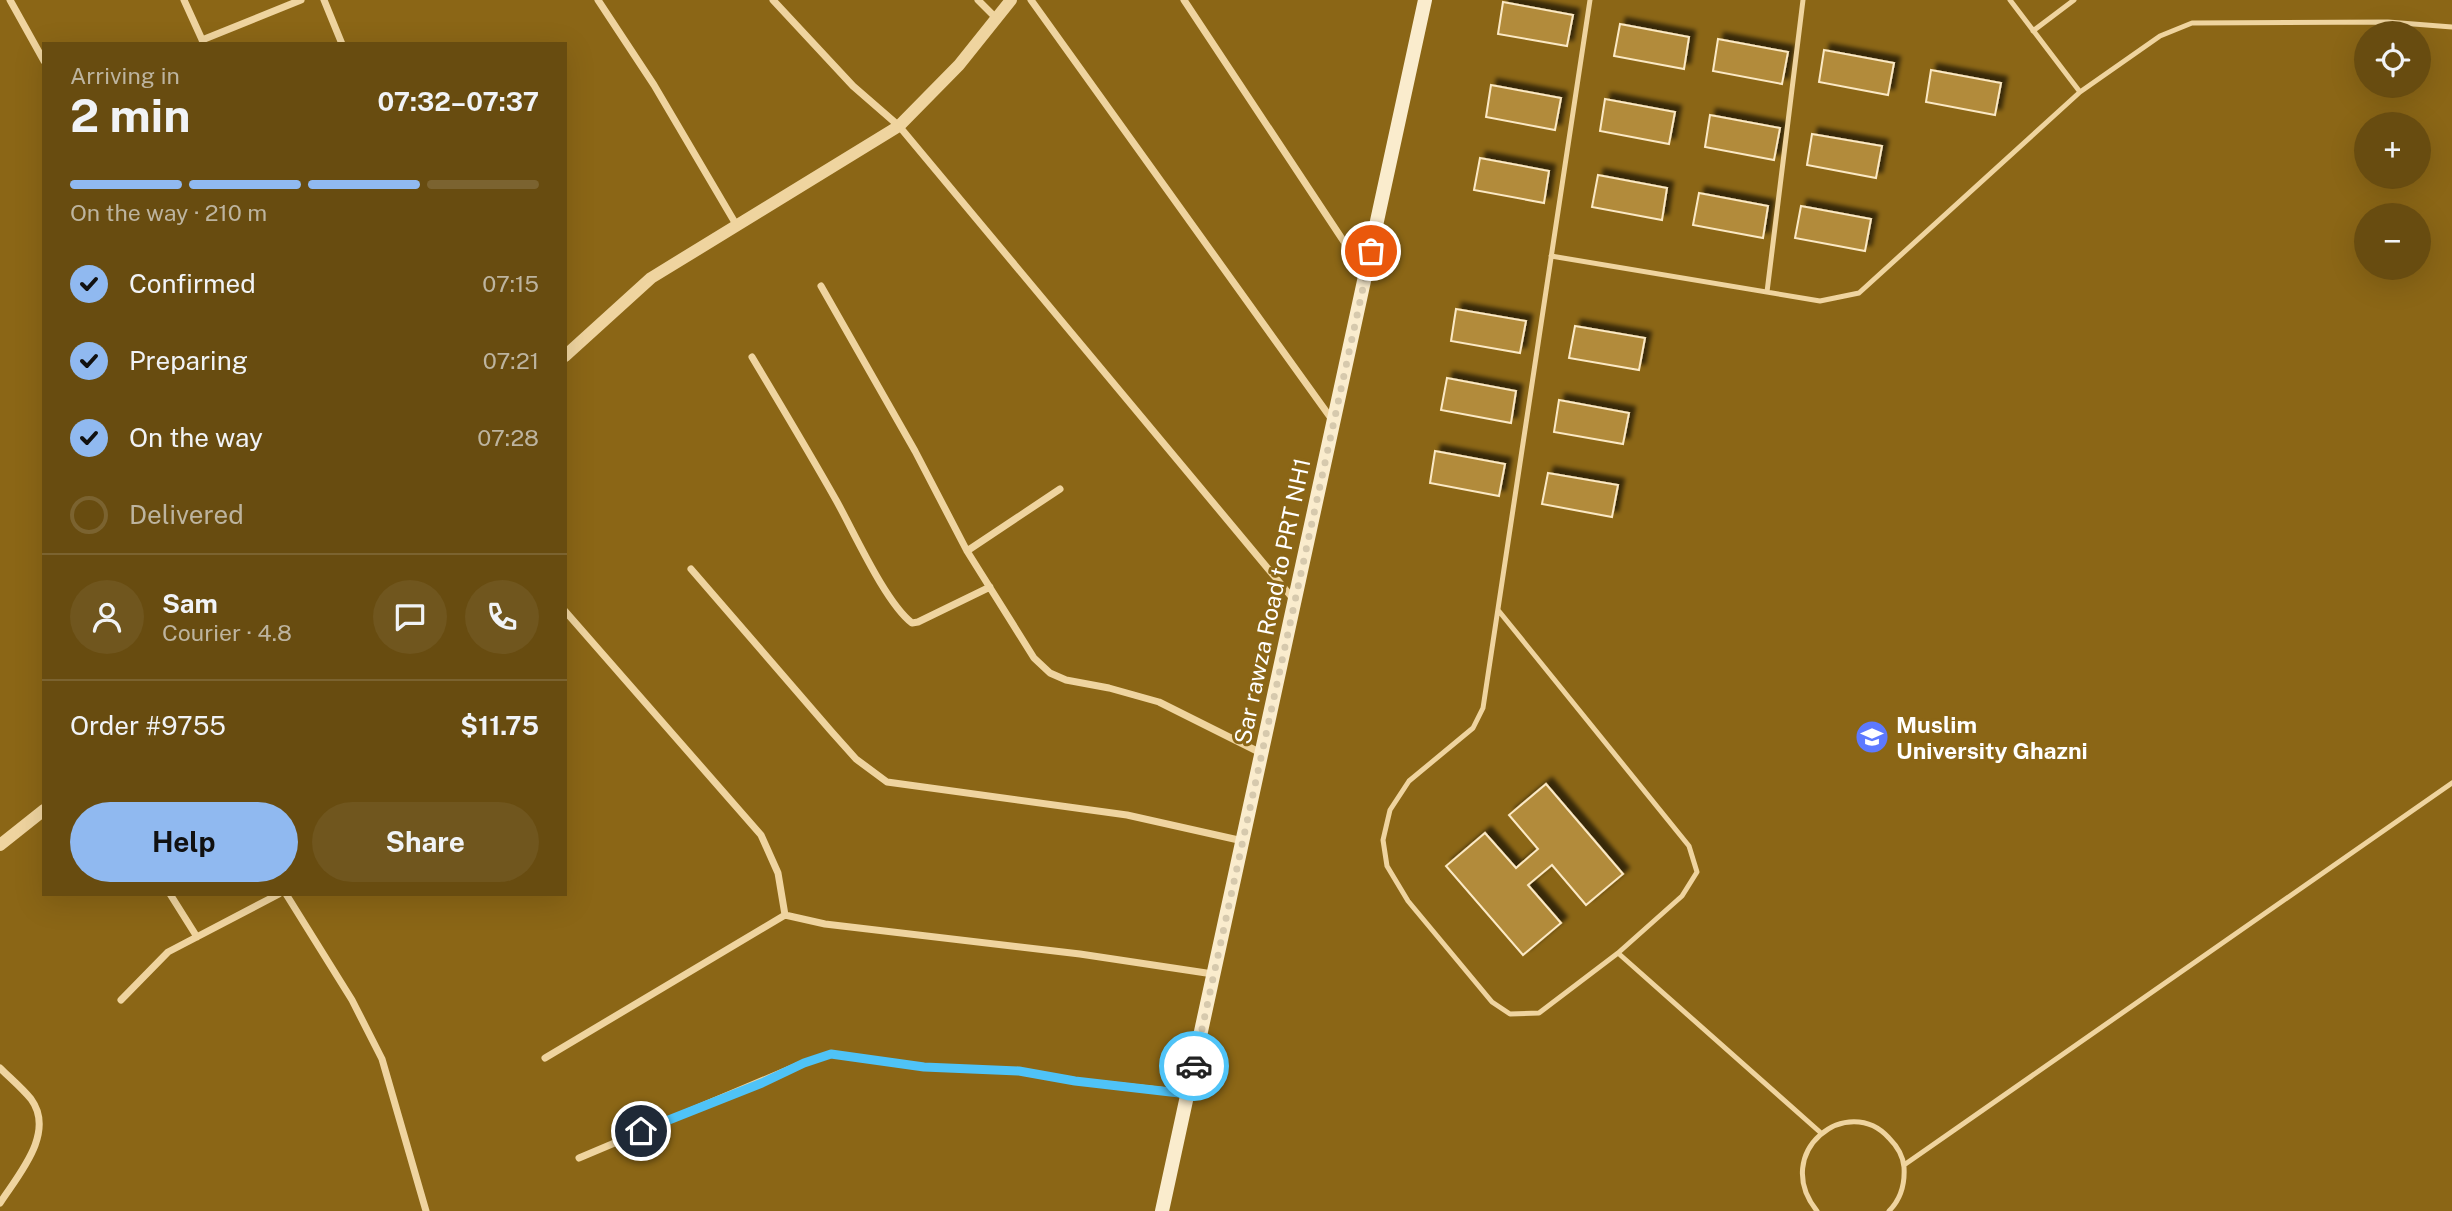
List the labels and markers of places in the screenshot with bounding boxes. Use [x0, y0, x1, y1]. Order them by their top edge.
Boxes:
pin [1341, 221, 1401, 281]
place label: Muslim University Ghazni [1896, 711, 2088, 764]
school or university icon: Muslim University Ghazni [1853, 718, 1891, 756]
pin [611, 1101, 671, 1161]

